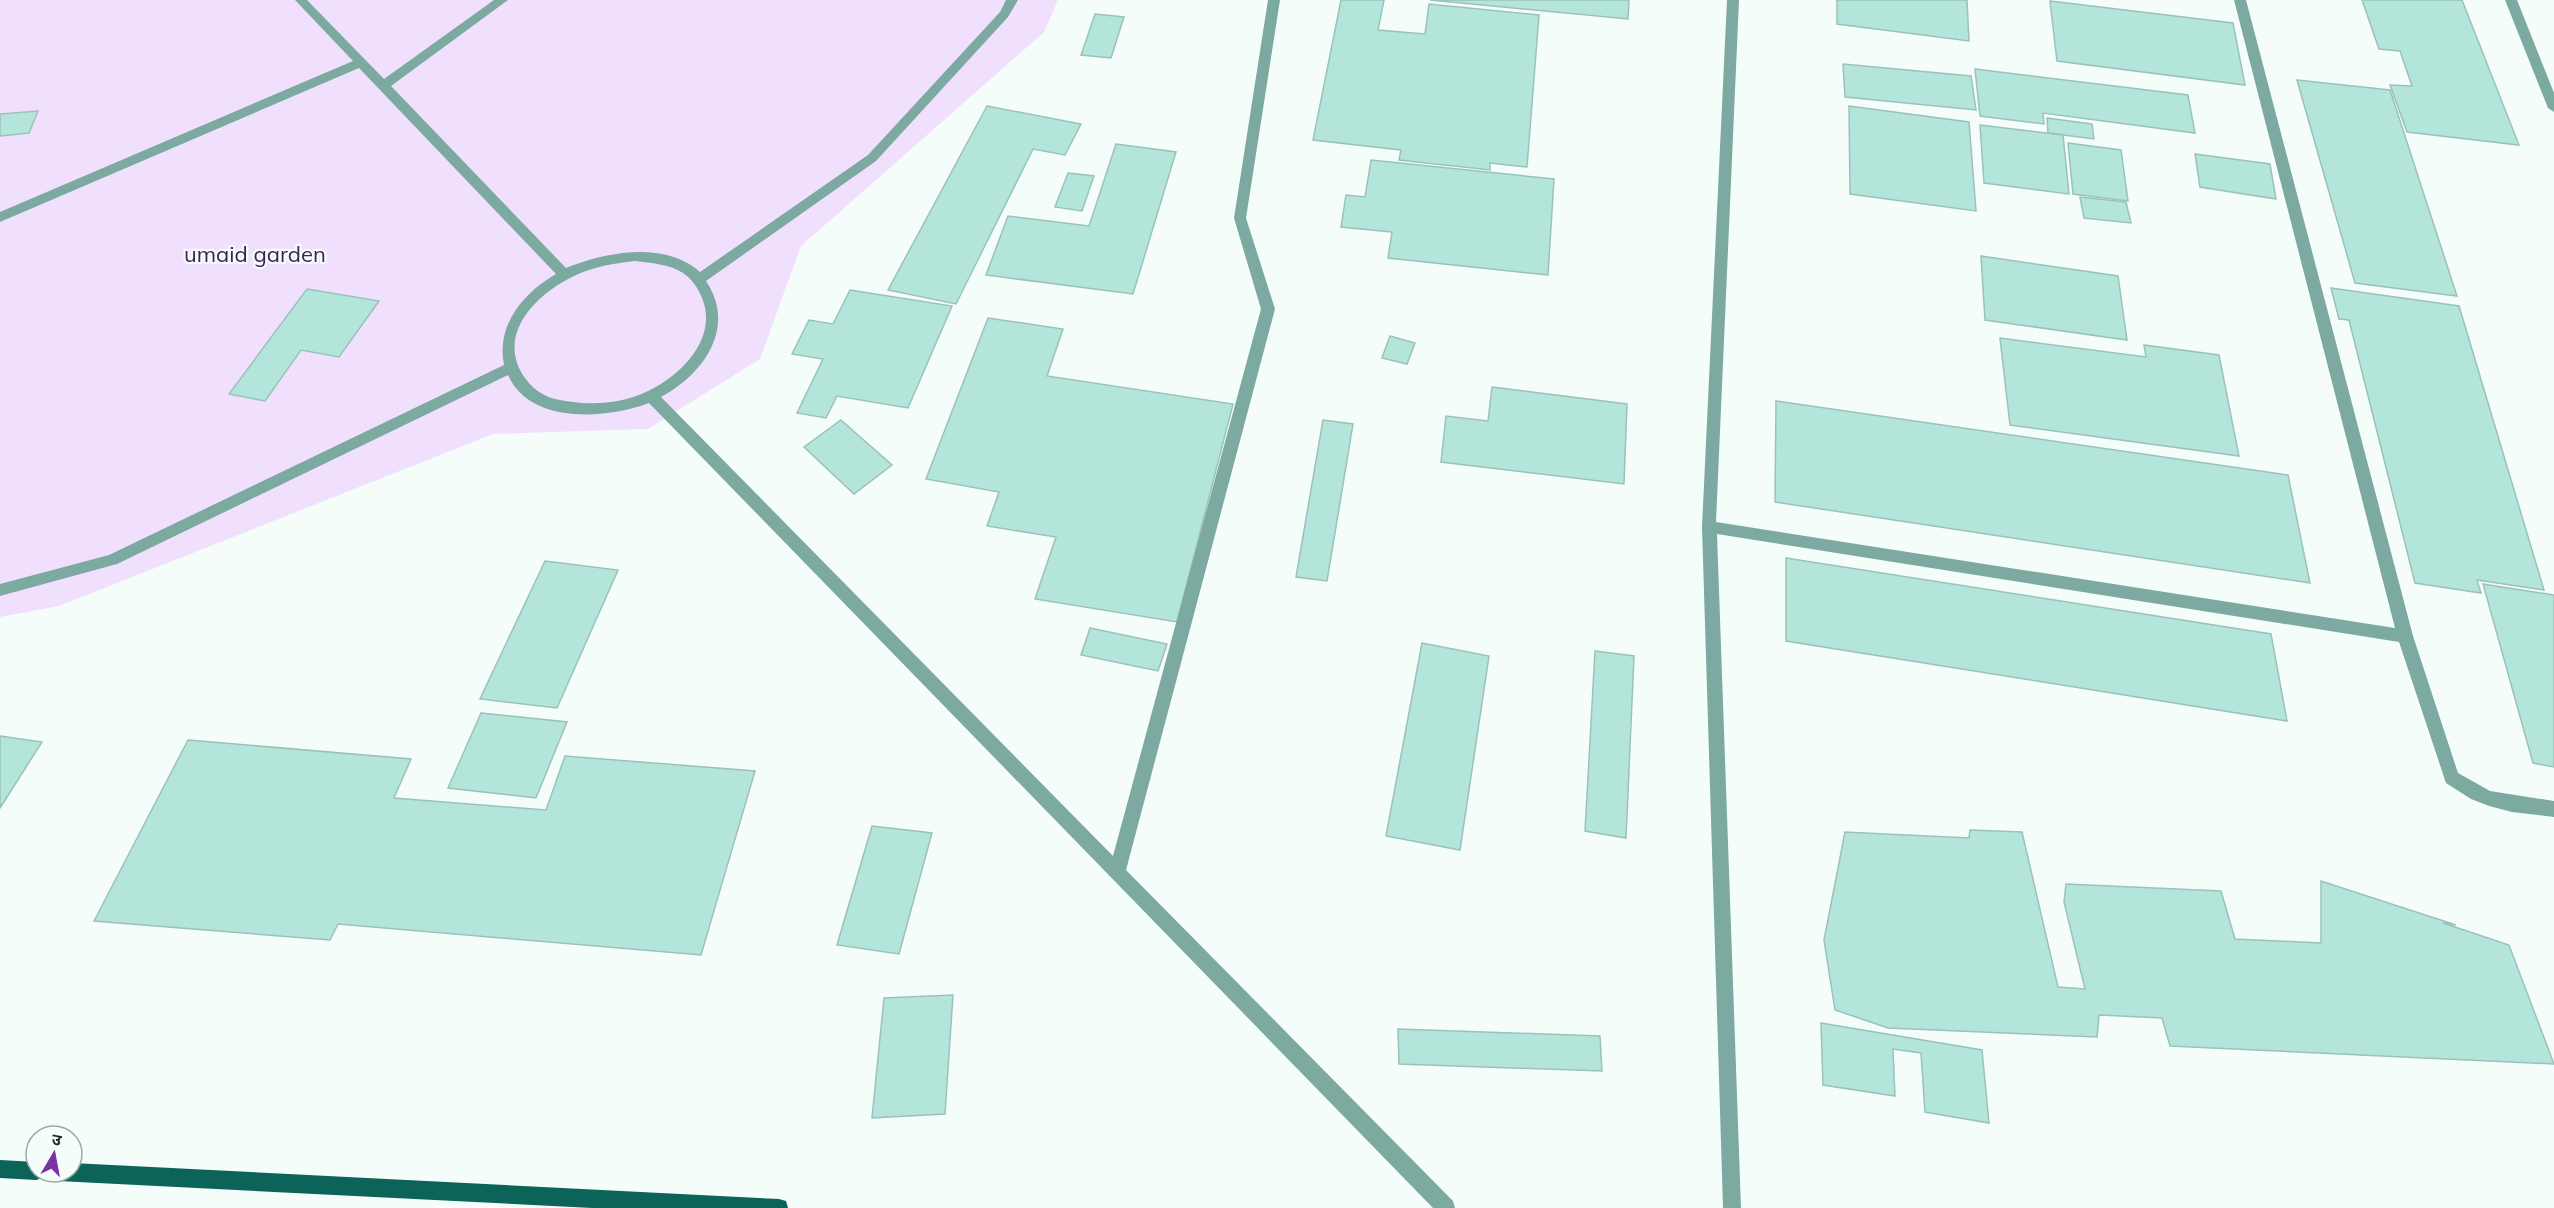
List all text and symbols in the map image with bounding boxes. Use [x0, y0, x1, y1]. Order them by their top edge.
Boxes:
park label: umaid garden [184, 240, 326, 268]
north arrow [24, 1124, 84, 1184]
text: उ [50, 1129, 64, 1150]

